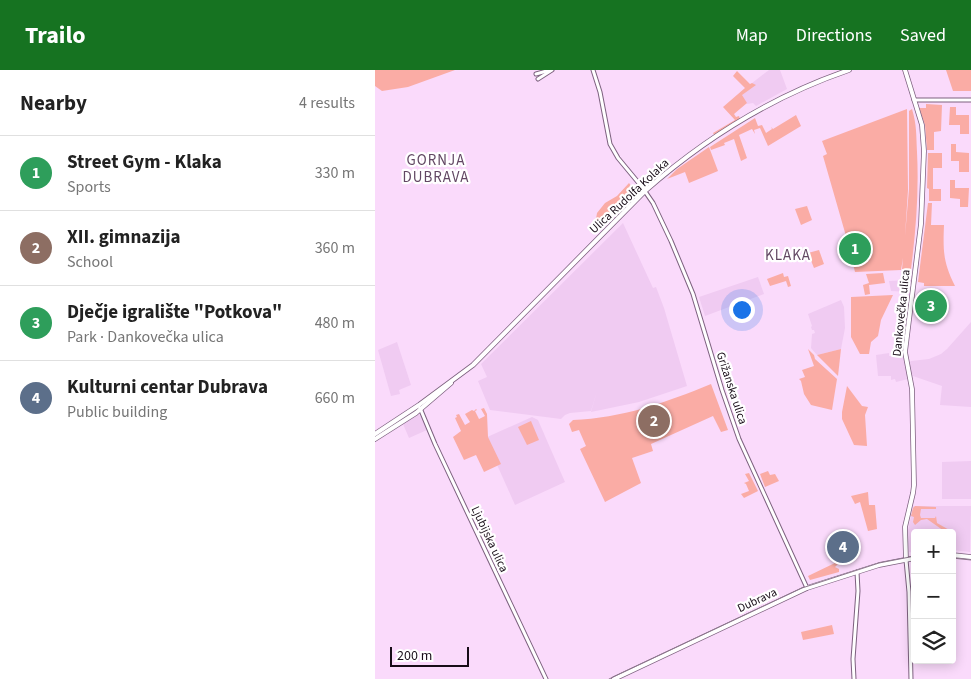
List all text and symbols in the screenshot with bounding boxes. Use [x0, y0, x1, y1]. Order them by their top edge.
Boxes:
text: Trailo [25, 18, 86, 53]
text: Map [736, 23, 768, 48]
text: Directions [796, 23, 872, 48]
text: Saved [900, 23, 946, 48]
text: Nearby [20, 88, 87, 118]
text: 4 results [299, 92, 355, 114]
text: Street Gym - Klaka [67, 149, 222, 176]
district label: GORNJA DUBRAVA [403, 150, 469, 188]
street label: Ulica Rudolfa Kolaka [586, 155, 673, 238]
text: 1 [32, 162, 40, 184]
text: 330 m [315, 162, 355, 184]
text: Sports [67, 176, 111, 198]
text: XII. gimnazija [67, 224, 181, 251]
pin: 1 [839, 230, 871, 268]
text: 2 [32, 237, 40, 259]
text: 360 m [315, 237, 355, 259]
district label: KLAKA [765, 245, 811, 266]
text: School [67, 251, 113, 273]
street label: Dankovečka ulica [888, 269, 915, 357]
pin: 3 [915, 287, 947, 325]
your location [729, 297, 755, 323]
text: Dječje igralište "Potkova" [67, 299, 282, 326]
text: 3 [32, 312, 40, 334]
text: 480 m [315, 312, 355, 334]
text: Park · Dankovečka ulica [67, 326, 224, 348]
street label: Grižanska ulica [712, 350, 751, 427]
text: Kulturni centar Dubrava [67, 374, 268, 401]
text: 4 [32, 387, 40, 409]
text: 660 m [315, 387, 355, 409]
text: Public building [67, 401, 167, 423]
pin: 2 [638, 402, 670, 440]
street label: Ljubijska ulica [467, 503, 512, 575]
pin: 4 [827, 528, 859, 566]
map controls [911, 529, 956, 664]
button: + [911, 529, 956, 574]
button: − [911, 574, 956, 619]
street label: Dubrava [735, 584, 780, 617]
button: layers [911, 619, 956, 664]
scale bar [390, 644, 469, 667]
text: 200 m [397, 646, 432, 666]

